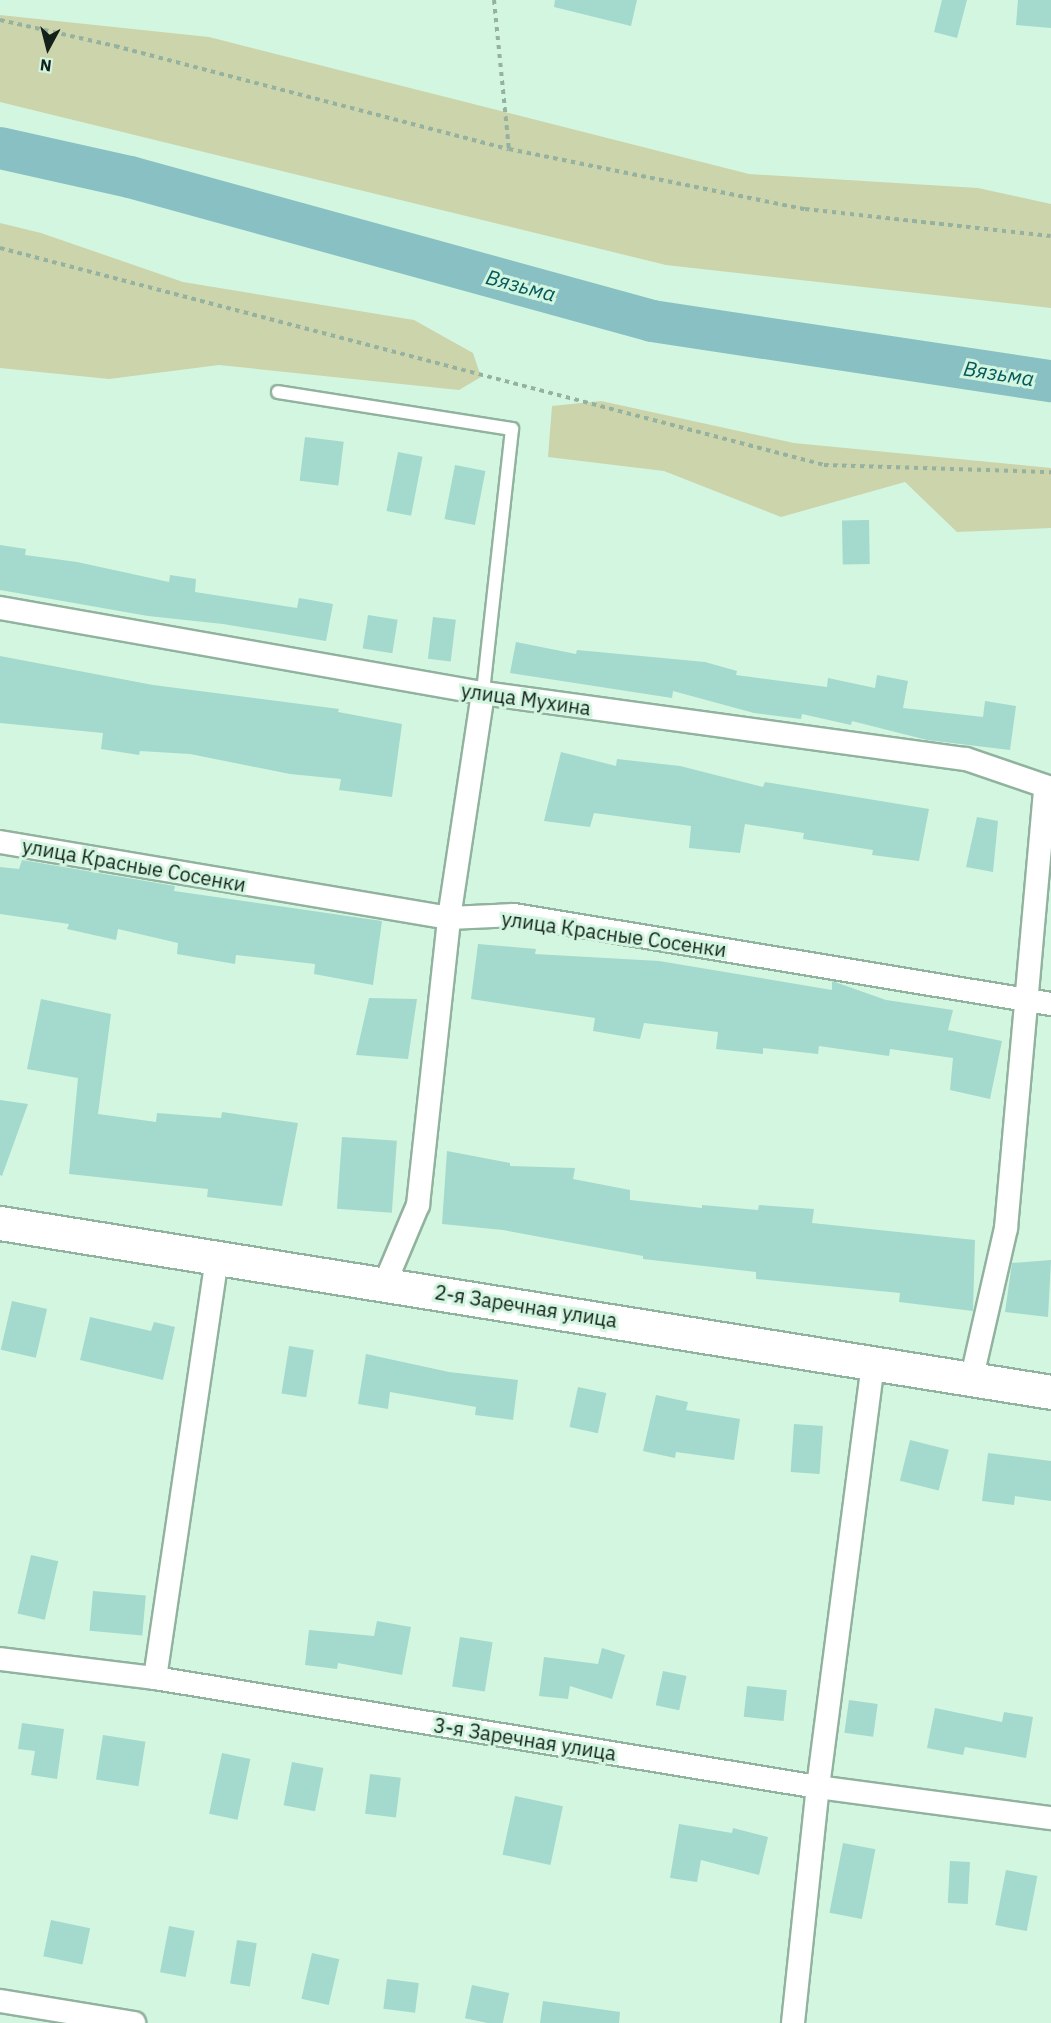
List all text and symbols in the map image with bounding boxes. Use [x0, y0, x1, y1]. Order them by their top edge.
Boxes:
north arrow [18, 18, 78, 78]
text: N [39, 55, 53, 76]
water label: Вязьма [483, 264, 559, 306]
water label: Вязьма [962, 355, 1036, 391]
street label: улица Мухина [460, 678, 592, 720]
street label: улица Красные Сосенки [20, 833, 248, 897]
street label: улица Красные Сосенки [500, 906, 728, 962]
street label: 2-я Заречная улица [433, 1280, 619, 1332]
street label: 3-я Заречная улица [432, 1713, 618, 1765]

